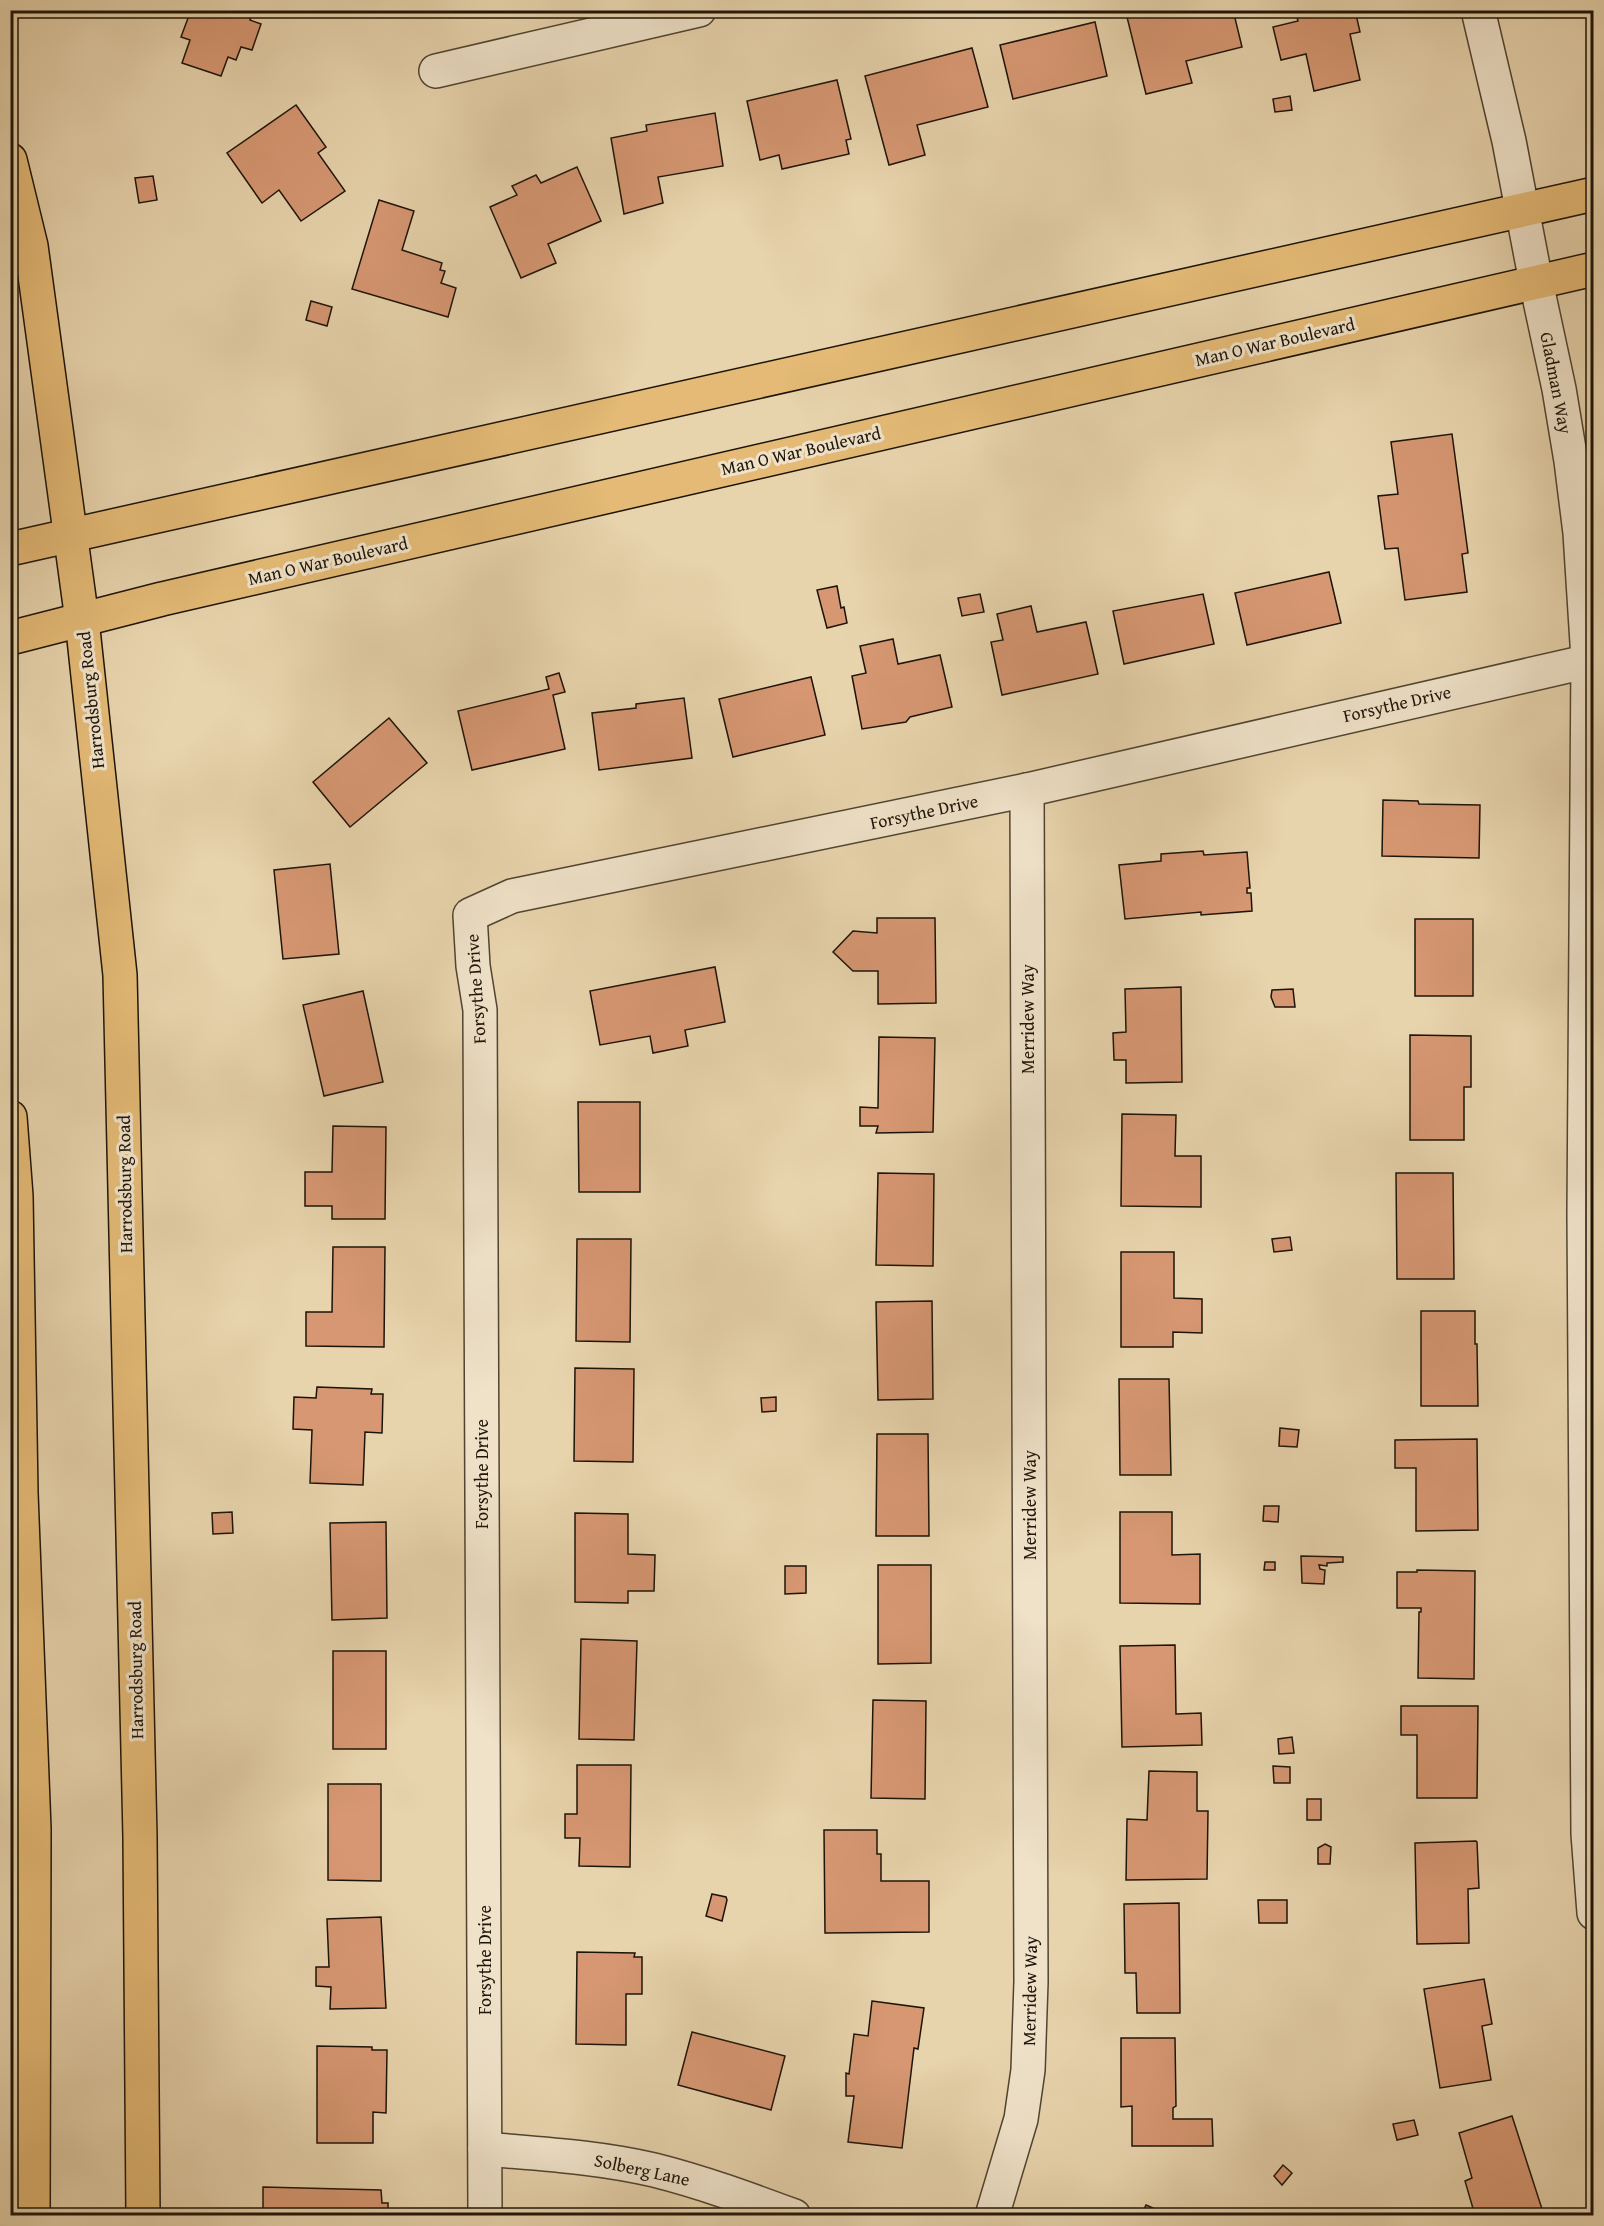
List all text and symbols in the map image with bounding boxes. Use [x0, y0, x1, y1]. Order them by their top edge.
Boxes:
street label: Man O War Boulevard [1192, 310, 1358, 373]
street label: Gladman Way [1533, 330, 1580, 436]
street label: Man O War Boulevard [718, 419, 884, 482]
street label: Man O War Boulevard [245, 529, 411, 592]
street label: Harrodsburg Road [70, 630, 111, 770]
street label: Forsythe Drive [1340, 678, 1454, 729]
street label: Forsythe Drive [867, 787, 981, 836]
street label: Forsythe Drive [458, 933, 493, 1045]
street label: Merridew Way [1014, 964, 1041, 1074]
street label: Harrodsburg Road [110, 1114, 139, 1253]
street label: Forsythe Drive [468, 1419, 495, 1529]
street label: Merridew Way [1016, 1450, 1043, 1560]
street label: Harrodsburg Road [121, 1600, 150, 1739]
street label: Forsythe Drive [471, 1905, 498, 2015]
street label: Merridew Way [1015, 1936, 1044, 2046]
street label: Solberg Lane [592, 2146, 692, 2193]

